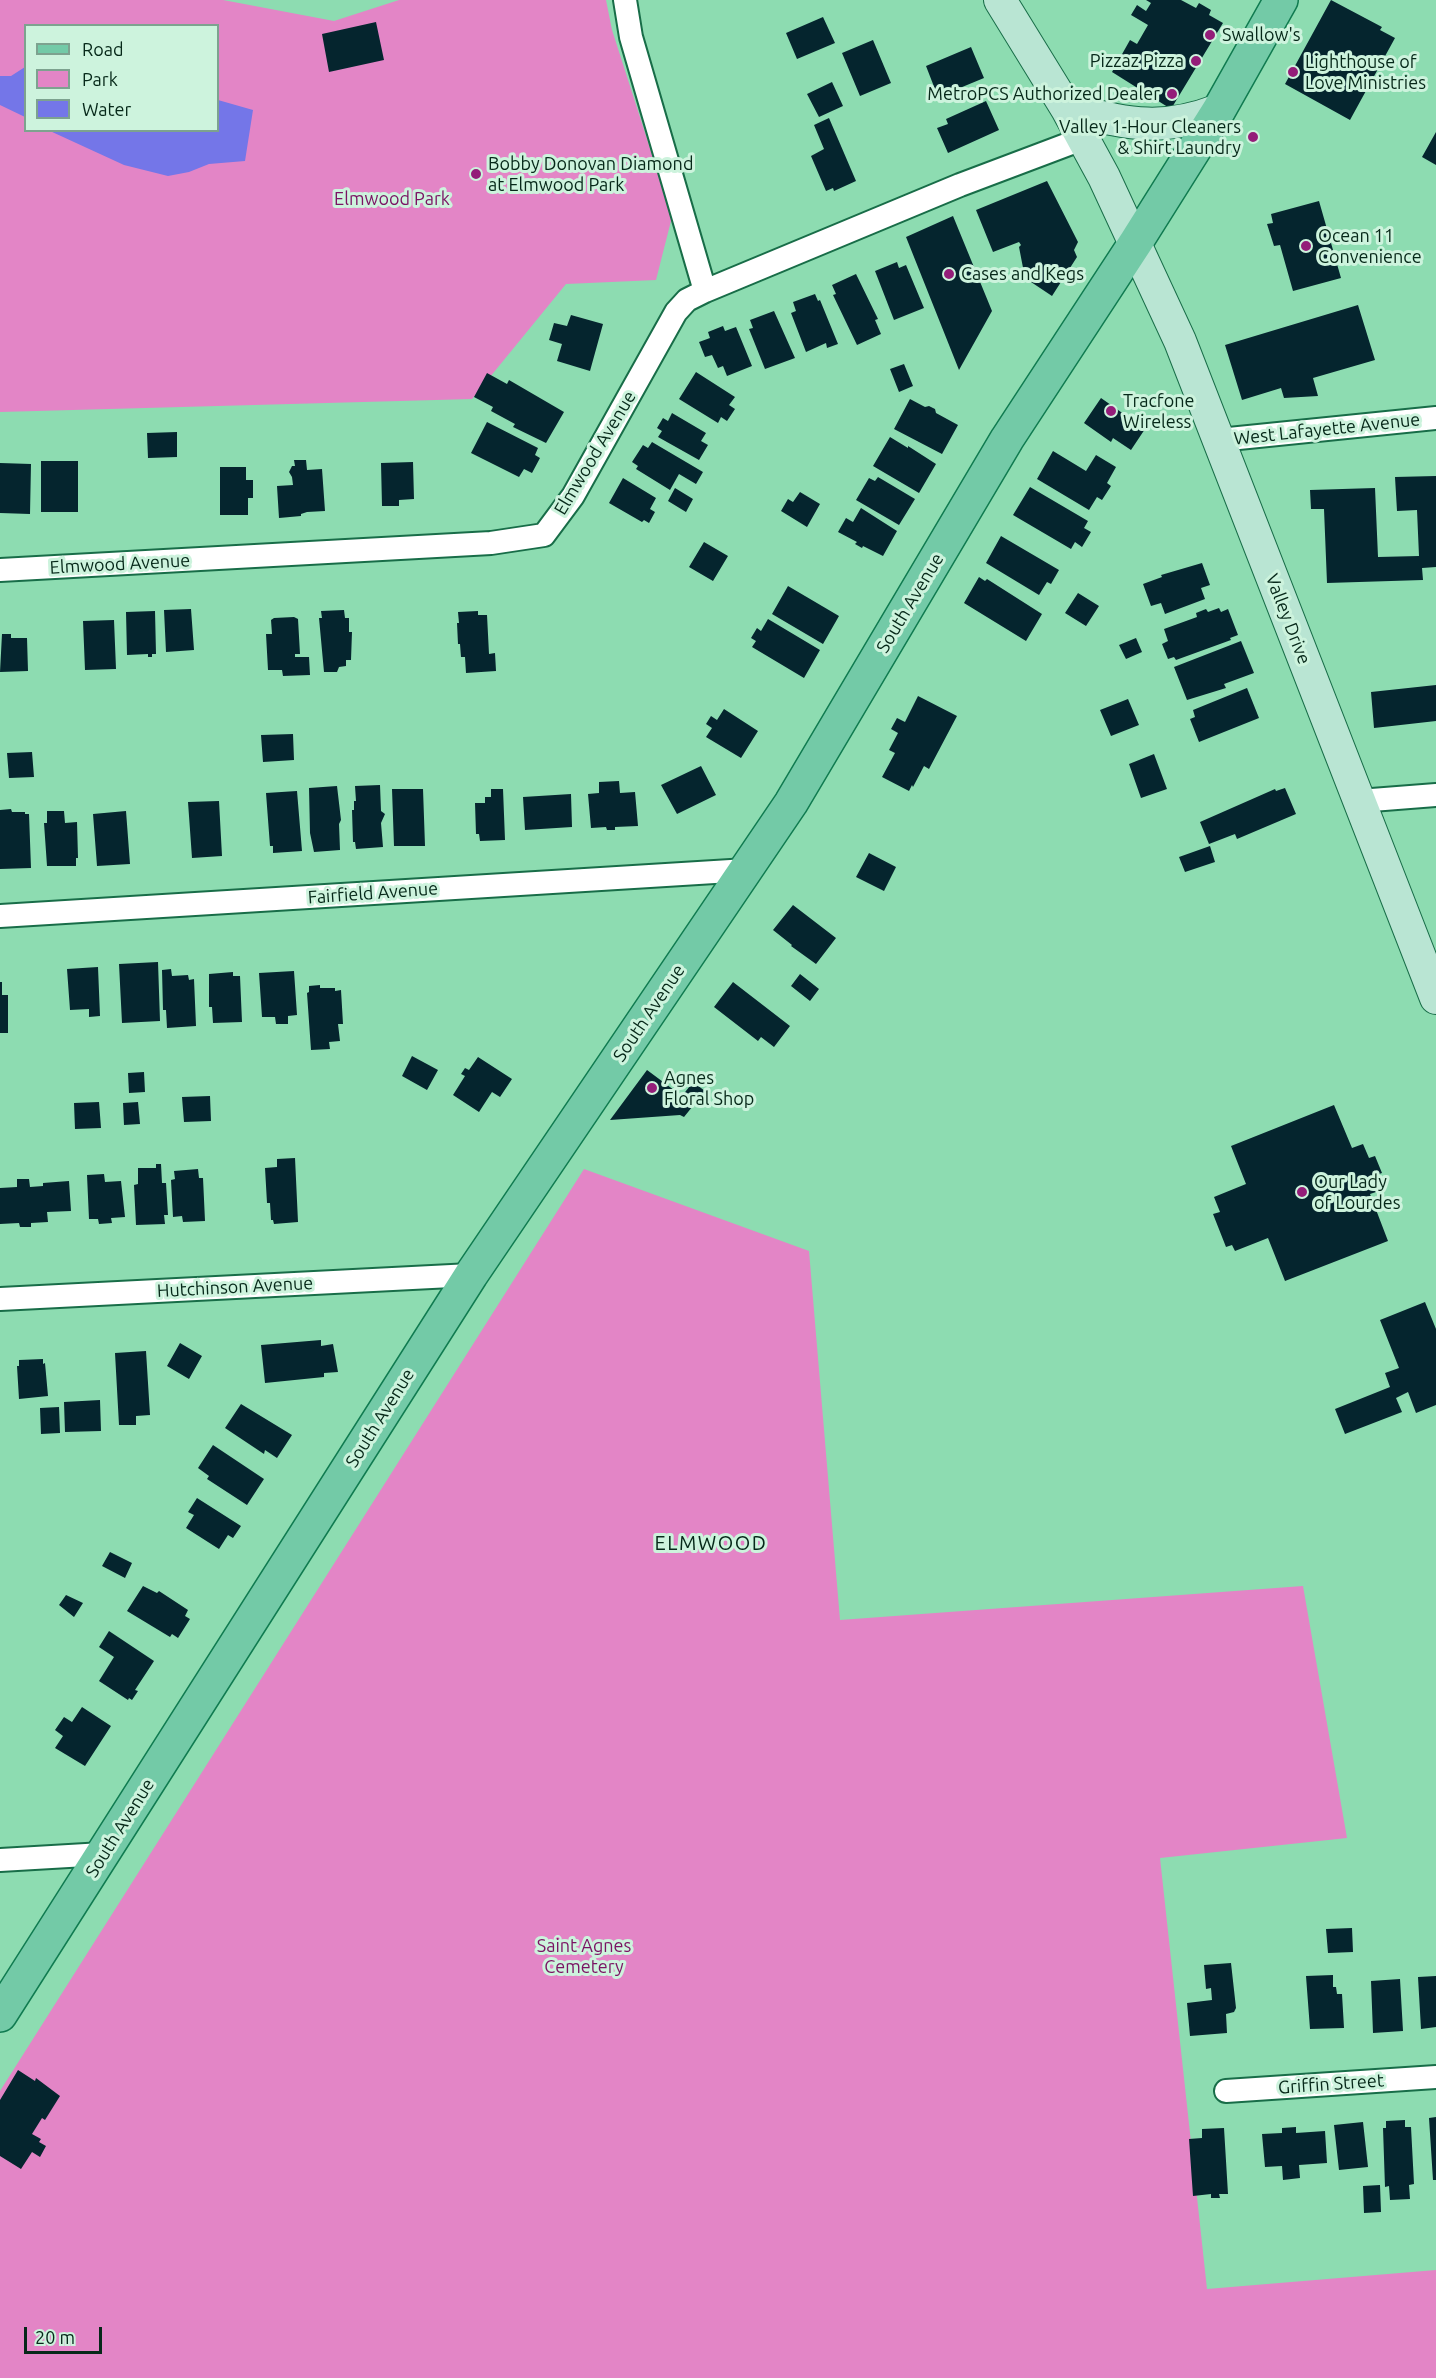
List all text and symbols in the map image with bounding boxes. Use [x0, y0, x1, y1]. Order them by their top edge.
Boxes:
legend [24, 24, 219, 132]
place label: Swallow's [1222, 24, 1301, 46]
marker: Swallow's [1203, 28, 1217, 42]
text: Road [82, 39, 124, 59]
place label: Pizzaz Pizza [1090, 50, 1184, 72]
place label: Lighthouse of Love Ministries [1305, 51, 1426, 94]
marker: Pizzaz Pizza [1189, 54, 1203, 68]
marker: Lighthouse of Love Ministries [1286, 65, 1300, 79]
text: Park [82, 69, 118, 89]
place label: MetroPCS Authorized Dealer [927, 83, 1160, 105]
marker: MetroPCS Authorized Dealer [1165, 87, 1179, 101]
text: Water [82, 99, 131, 119]
place label: Valley 1-Hour Cleaners & Shirt Laundry [1059, 116, 1241, 158]
marker: Valley 1-Hour Cleaners & Shirt Laundry [1246, 130, 1260, 144]
place label: Bobby Donovan Diamond at Elmwood Park [488, 153, 693, 195]
marker: Bobby Donovan Diamond at Elmwood Park [469, 167, 483, 181]
park label: Elmwood Park [334, 188, 450, 210]
place label: Ocean 11 Convenience [1318, 225, 1422, 268]
marker: Ocean 11 Convenience [1299, 239, 1313, 253]
place label: Cases and Kegs [961, 263, 1084, 285]
marker: Cases and Kegs [942, 267, 956, 281]
street label: Elmwood Avenue [550, 387, 640, 519]
place label: Tracfone Wireless [1123, 390, 1194, 432]
marker: Tracfone Wireless [1104, 404, 1118, 418]
street label: West Lafayette Avenue [1233, 408, 1421, 450]
street label: South Avenue [872, 549, 948, 657]
street label: Elmwood Avenue [49, 550, 191, 578]
street label: Valley Drive [1261, 571, 1315, 667]
street label: Fairfield Avenue [307, 878, 439, 908]
street label: South Avenue [609, 960, 689, 1066]
place label: Agnes Floral Shop [664, 1067, 754, 1110]
marker: Agnes Floral Shop [645, 1081, 659, 1095]
place label: Our Lady of Lourdes [1314, 1171, 1401, 1214]
marker: Our Lady of Lourdes [1295, 1185, 1309, 1199]
street label: Hutchinson Avenue [156, 1272, 314, 1302]
street label: South Avenue [341, 1365, 419, 1471]
district label: ELMWOOD [655, 1531, 767, 1555]
street label: South Avenue [81, 1775, 159, 1881]
park label: Saint Agnes Cemetery [537, 1935, 631, 1978]
street label: Griffin Street [1277, 2070, 1385, 2098]
scale bar [27, 2315, 105, 2353]
text: 20 m [35, 2327, 75, 2347]

